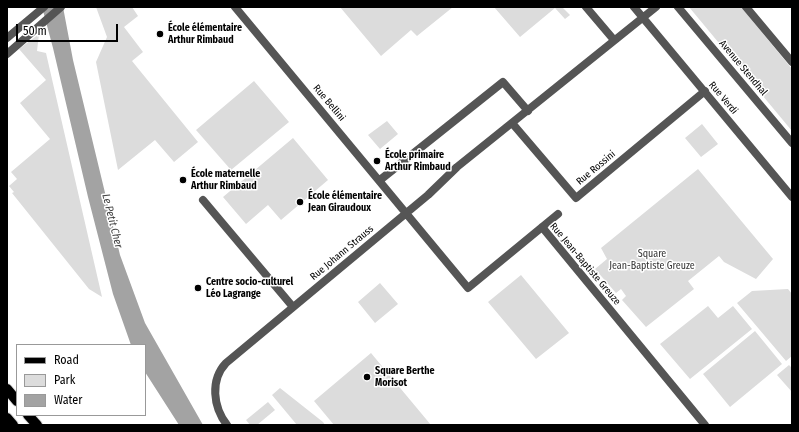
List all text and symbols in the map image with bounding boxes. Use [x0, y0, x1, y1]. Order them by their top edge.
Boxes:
scale bar [18, 16, 120, 42]
place label: École élémentaire Arthur Rimbaud [168, 22, 242, 46]
text: 50 m [23, 24, 47, 38]
marker: École élémentaire Arthur Rimbaud [155, 29, 165, 39]
street label: Avenue Stendhal [716, 38, 770, 98]
street label: Rue Verdi [706, 79, 740, 117]
street label: Rue Bellini [310, 82, 348, 124]
street label: Rue Rossini [574, 148, 618, 188]
place label: École primaire Arthur Rimbaud [385, 149, 451, 172]
marker: École primaire Arthur Rimbaud [372, 156, 382, 166]
place label: École maternelle Arthur Rimbaud [191, 168, 260, 192]
marker: École maternelle Arthur Rimbaud [178, 175, 188, 185]
place label: École élémentaire Jean Giraudoux [308, 190, 382, 214]
water label: Le Petit Cher [99, 192, 125, 250]
marker: École élémentaire Jean Giraudoux [295, 197, 305, 207]
street label: Rue Jean-Baptiste Greuze [547, 221, 623, 307]
street label: Rue Johann Strauss [308, 223, 376, 283]
park label: Square Jean-Baptiste Greuze [609, 248, 695, 272]
place label: Centre socio-culturel Léo Lagrange [206, 276, 293, 300]
marker: Centre socio-culturel Léo Lagrange [193, 283, 203, 293]
legend [16, 344, 146, 416]
text: Road [54, 353, 79, 367]
place label: Square Berthe Morisot [375, 365, 434, 388]
marker: Square Berthe Morisot [362, 372, 372, 382]
text: Park [54, 373, 75, 387]
text: Water [54, 393, 82, 407]

